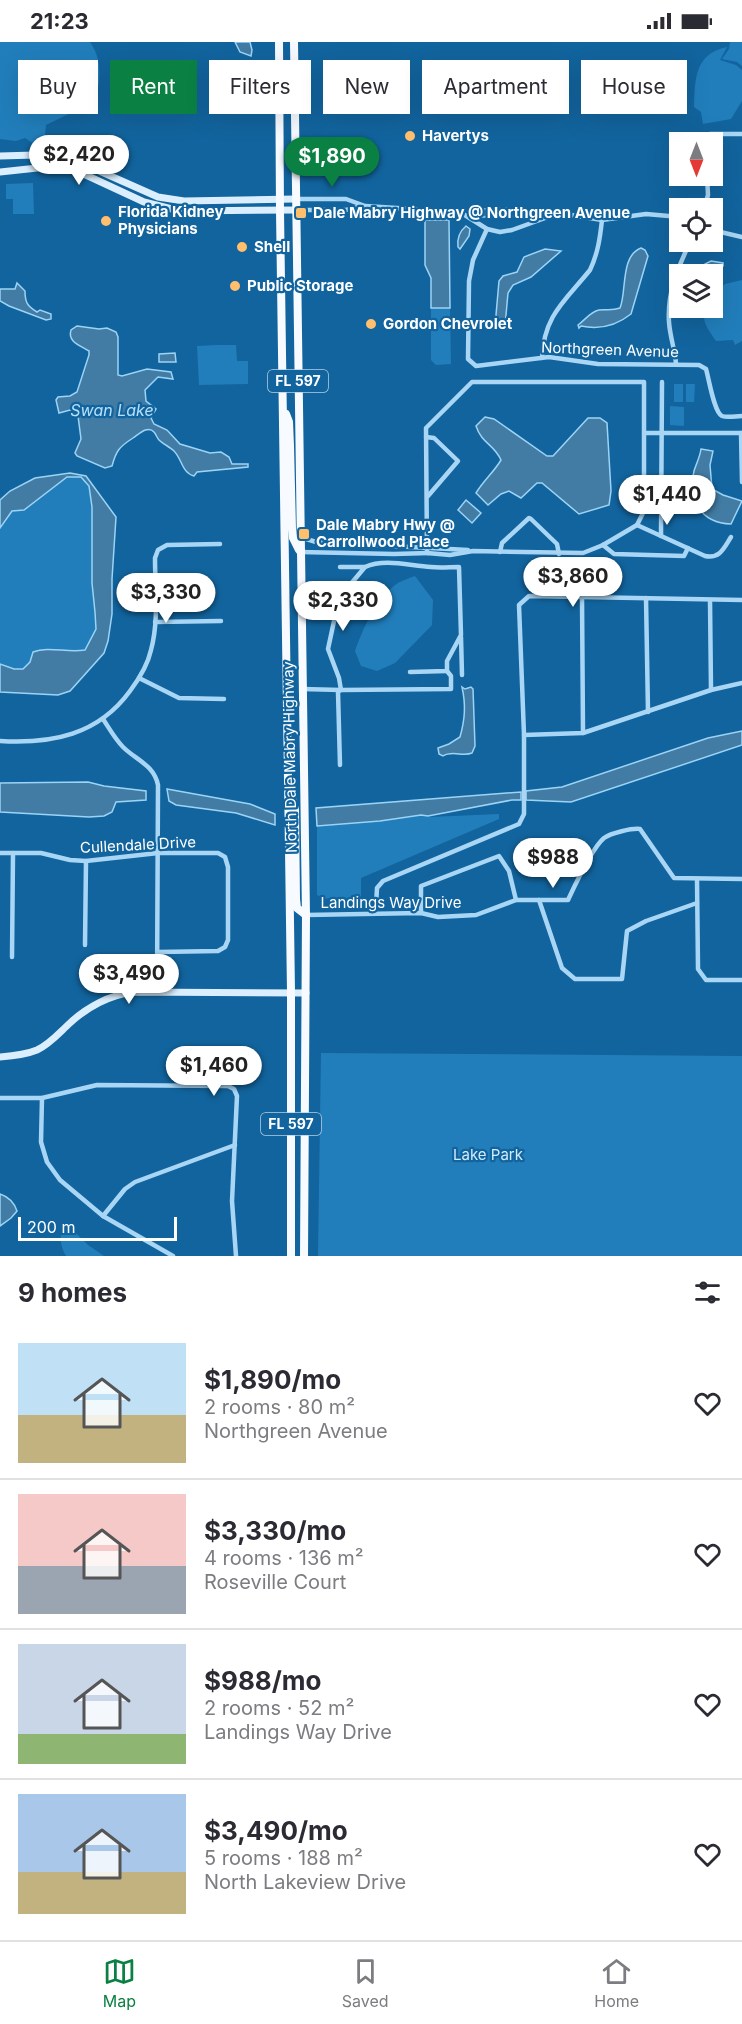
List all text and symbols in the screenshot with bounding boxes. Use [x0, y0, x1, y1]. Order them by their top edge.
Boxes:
text: 21:23 [30, 8, 89, 34]
chip: Buy [18, 60, 98, 114]
chip: Rent [110, 60, 197, 114]
chip: Filters [209, 60, 311, 114]
chip: New [323, 60, 410, 114]
chip: Apartment [422, 60, 569, 114]
chip: House [581, 60, 687, 114]
place label: Havertys [422, 126, 489, 145]
marker: Havertys [403, 129, 417, 143]
north arrow [669, 132, 723, 186]
map controls [669, 132, 723, 318]
pin: $2,420 [30, 135, 128, 186]
pin: $1,890 [283, 137, 381, 188]
text: $2,420 [43, 142, 115, 166]
text: $1,890 [298, 144, 366, 168]
button: locate [669, 198, 723, 252]
place label: Florida Kidney Physicians [118, 202, 224, 238]
place label: Dale Mabry Highway @ Northgreen Avenue [313, 203, 630, 222]
marker: Dale Mabry Highway @ Northgreen Avenue [294, 206, 308, 220]
marker: Florida Kidney Physicians [99, 214, 113, 228]
place label: Shell [254, 237, 290, 256]
marker: Shell [235, 240, 249, 254]
button: layers [669, 264, 723, 318]
place label: Public Storage [247, 276, 353, 295]
marker: Public Storage [228, 279, 242, 293]
place label: Gordon Chevrolet [383, 314, 513, 333]
marker: Gordon Chevrolet [364, 317, 378, 331]
street label: Northgreen Avenue [541, 338, 679, 361]
road number: FL 597 [268, 370, 328, 392]
water label: Swan Lake [70, 400, 154, 420]
pin: $1,440 [618, 475, 716, 526]
text: $1,440 [633, 482, 701, 506]
place label: Dale Mabry Hwy @ Carrollwood Place [316, 515, 455, 551]
marker: Dale Mabry Hwy @ Carrollwood Place [297, 527, 311, 541]
pin: $3,860 [524, 557, 622, 608]
text: $3,860 [537, 564, 609, 588]
pin: $3,330 [117, 573, 215, 624]
text: $3,330 [130, 580, 202, 604]
pin: $2,330 [294, 581, 392, 632]
text: $2,330 [307, 588, 379, 612]
street label: North Dale Mabry Highway [278, 661, 301, 853]
street label: Cullendale Drive [79, 832, 196, 857]
pin: $988 [517, 838, 589, 889]
text: $988 [527, 845, 579, 869]
street label: Landings Way Drive [321, 893, 461, 912]
pin: $3,490 [80, 954, 178, 1005]
text: $3,490 [93, 961, 165, 985]
pin: $1,460 [165, 1046, 263, 1097]
text: $1,460 [180, 1053, 248, 1077]
road number: FL 597 [261, 1113, 321, 1135]
park label: Lake Park [453, 1145, 524, 1164]
scale bar [18, 1214, 177, 1242]
text: 200 m [27, 1217, 75, 1237]
icon: filters [691, 1276, 724, 1309]
text: 9 homes [18, 1277, 127, 1308]
text: $1,890/mo [204, 1364, 341, 1395]
icon: home [66, 1367, 138, 1439]
icon: heart [691, 1387, 724, 1420]
text: 2 rooms · 80 m² [204, 1395, 355, 1419]
text: Northgreen Avenue [204, 1419, 388, 1443]
text: $3,330/mo [204, 1515, 346, 1546]
icon: home [66, 1518, 138, 1590]
icon: heart [691, 1538, 724, 1571]
text: 4 rooms · 136 m² [204, 1546, 364, 1570]
text: Roseville Court [204, 1570, 346, 1594]
text: $988/mo [204, 1665, 322, 1696]
icon: home [66, 1668, 138, 1740]
icon: heart [691, 1688, 724, 1721]
text: 2 rooms · 52 m² [204, 1696, 354, 1720]
text: Landings Way Drive [204, 1720, 392, 1744]
text: $3,490/mo [204, 1815, 348, 1846]
icon: home [66, 1818, 138, 1890]
icon: heart [691, 1838, 724, 1871]
text: 5 rooms · 188 m² [204, 1846, 363, 1870]
text: North Lakeview Drive [204, 1870, 406, 1894]
tab: Map [103, 1955, 136, 2011]
tab: Saved [342, 1955, 389, 2011]
tab: Home [594, 1955, 639, 2011]

